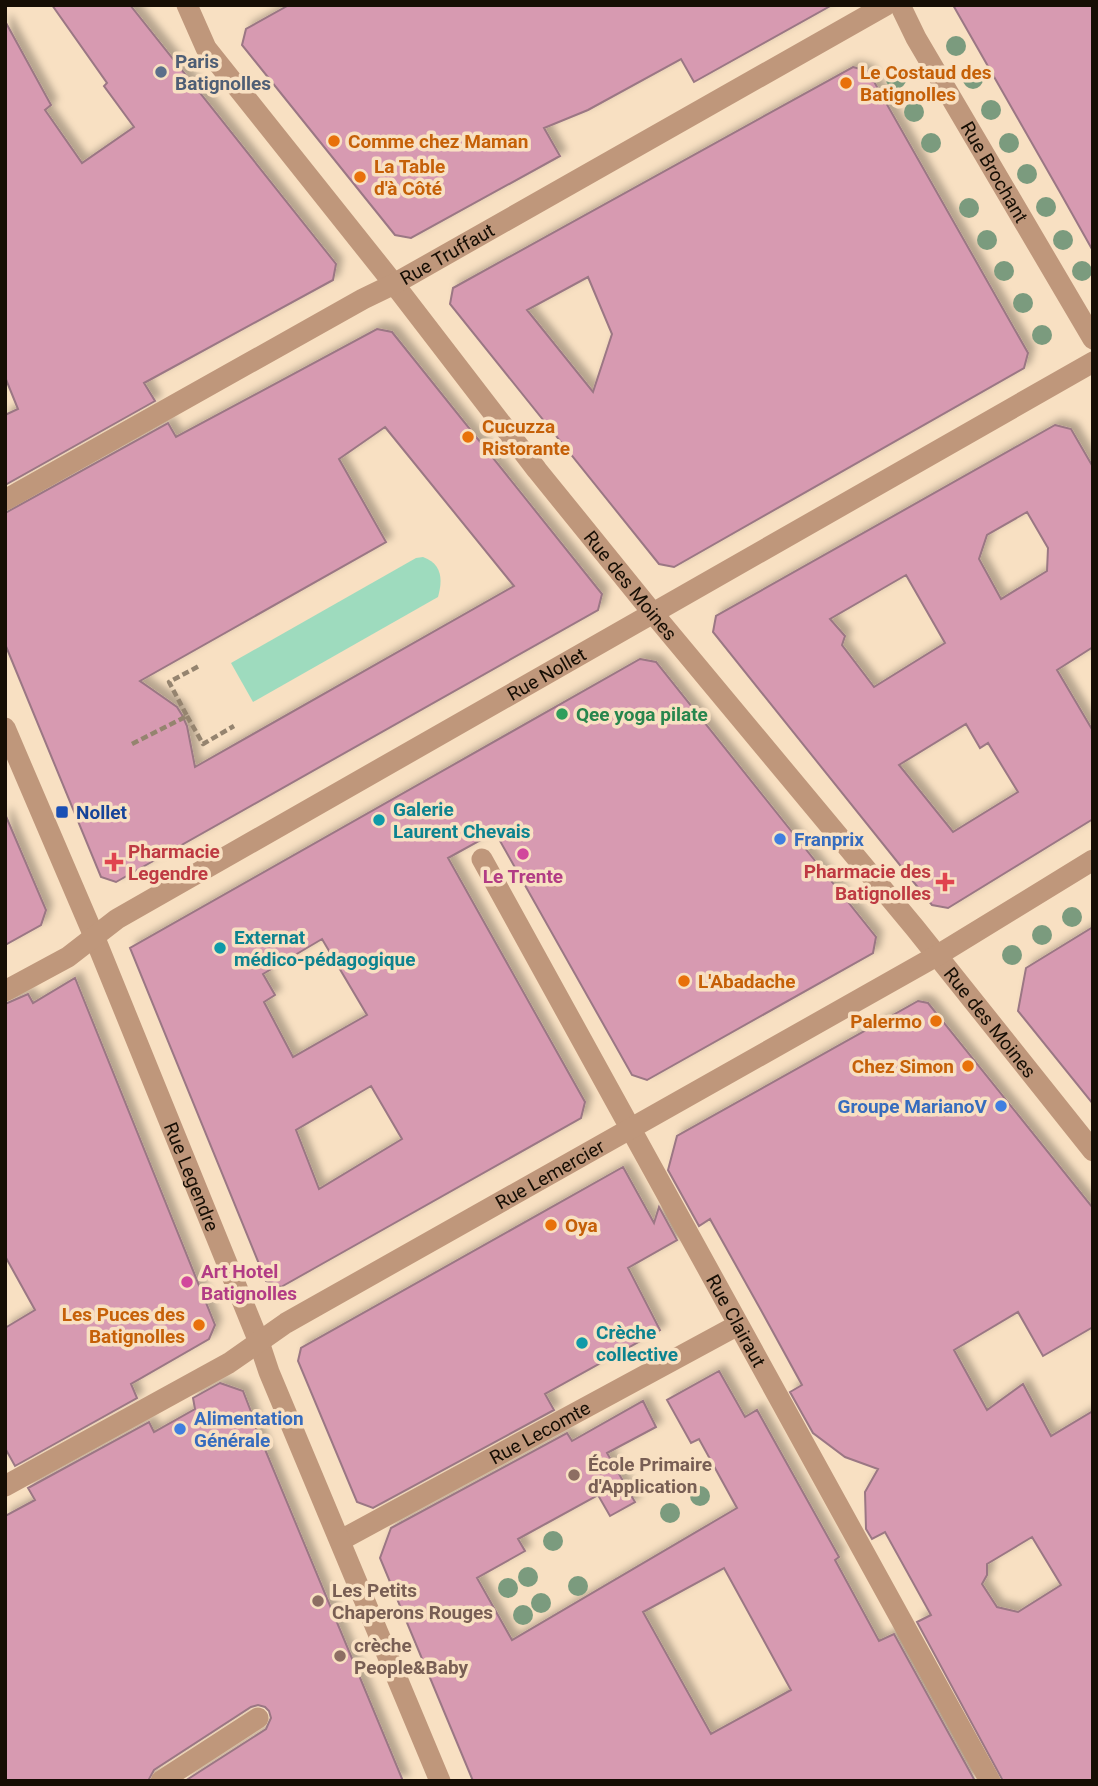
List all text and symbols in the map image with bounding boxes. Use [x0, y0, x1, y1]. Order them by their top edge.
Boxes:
place label: Paris Batignolles [175, 50, 271, 95]
place label: Le Costaud des Batignolles [860, 61, 992, 106]
marker: Paris Batignolles [153, 64, 169, 80]
marker: Le Costaud des Batignolles [838, 75, 854, 91]
street label: Rue Brochant [956, 117, 1033, 227]
place label: Comme chez Maman [348, 130, 528, 153]
marker: Comme chez Maman [326, 133, 342, 149]
place label: La Table d'à Côté [374, 155, 445, 200]
marker: La Table d'à Côté [352, 169, 368, 185]
street label: Rue Truffaut [396, 219, 498, 290]
place label: Cucuzza Ristorante [482, 415, 570, 460]
marker: Cucuzza Ristorante [460, 429, 476, 445]
street label: Rue des Moines [579, 526, 682, 645]
street label: Rue Nollet [503, 643, 590, 706]
place label: Qee yoga pilate [576, 703, 708, 726]
marker: Qee yoga pilate [554, 706, 570, 722]
place label: Galerie Laurent Chevais [393, 798, 531, 843]
place label: Nollet [76, 801, 127, 824]
marker: Nollet [54, 804, 70, 820]
marker: Galerie Laurent Chevais [371, 812, 387, 828]
place label: Franprix [794, 828, 864, 851]
marker: Franprix [772, 831, 788, 847]
place label: Pharmacie Legendre [128, 840, 220, 885]
marker: Le Trente [515, 846, 531, 862]
marker: Pharmacie Legendre [106, 854, 122, 870]
place label: Pharmacie des Batignolles [804, 860, 931, 905]
place label: Le Trente [483, 865, 563, 888]
marker: Pharmacie des Batignolles [937, 874, 953, 890]
place label: Externat médico-pédagogique [234, 926, 415, 971]
marker: Externat médico-pédagogique [212, 940, 228, 956]
street label: Rue des Moines [939, 963, 1041, 1083]
place label: L'Abadache [698, 970, 796, 993]
marker: L'Abadache [676, 973, 692, 989]
place label: Palermo [850, 1010, 922, 1033]
marker: Palermo [928, 1013, 944, 1029]
place label: Chez Simon [852, 1055, 954, 1078]
marker: Chez Simon [960, 1058, 976, 1074]
place label: Groupe MarianoV [838, 1095, 988, 1118]
marker: Groupe MarianoV [993, 1098, 1009, 1114]
street label: Rue Legendre [159, 1119, 224, 1235]
street label: Rue Lemercier [491, 1134, 609, 1214]
place label: Oya [565, 1214, 598, 1237]
marker: Oya [543, 1217, 559, 1233]
place label: Art Hotel Batignolles [201, 1260, 297, 1305]
street label: Rue Clairaut [701, 1271, 771, 1371]
marker: Art Hotel Batignolles [179, 1274, 195, 1290]
place label: Les Puces des Batignolles [62, 1303, 185, 1348]
marker: Les Puces des Batignolles [191, 1317, 207, 1333]
place label: Crèche collective [596, 1321, 678, 1366]
marker: Crèche collective [574, 1335, 590, 1351]
street label: Rue Lecomte [486, 1396, 594, 1469]
place label: Alimentation Générale [194, 1407, 304, 1452]
marker: Alimentation Générale [172, 1421, 188, 1437]
place label: École Primaire d'Application [588, 1453, 712, 1498]
marker: École Primaire d'Application [566, 1467, 582, 1483]
place label: Les Petits Chaperons Rouges [332, 1579, 493, 1624]
marker: Les Petits Chaperons Rouges [310, 1593, 326, 1609]
place label: crèche People&Baby [354, 1634, 468, 1679]
marker: crèche People&Baby [332, 1648, 348, 1664]

